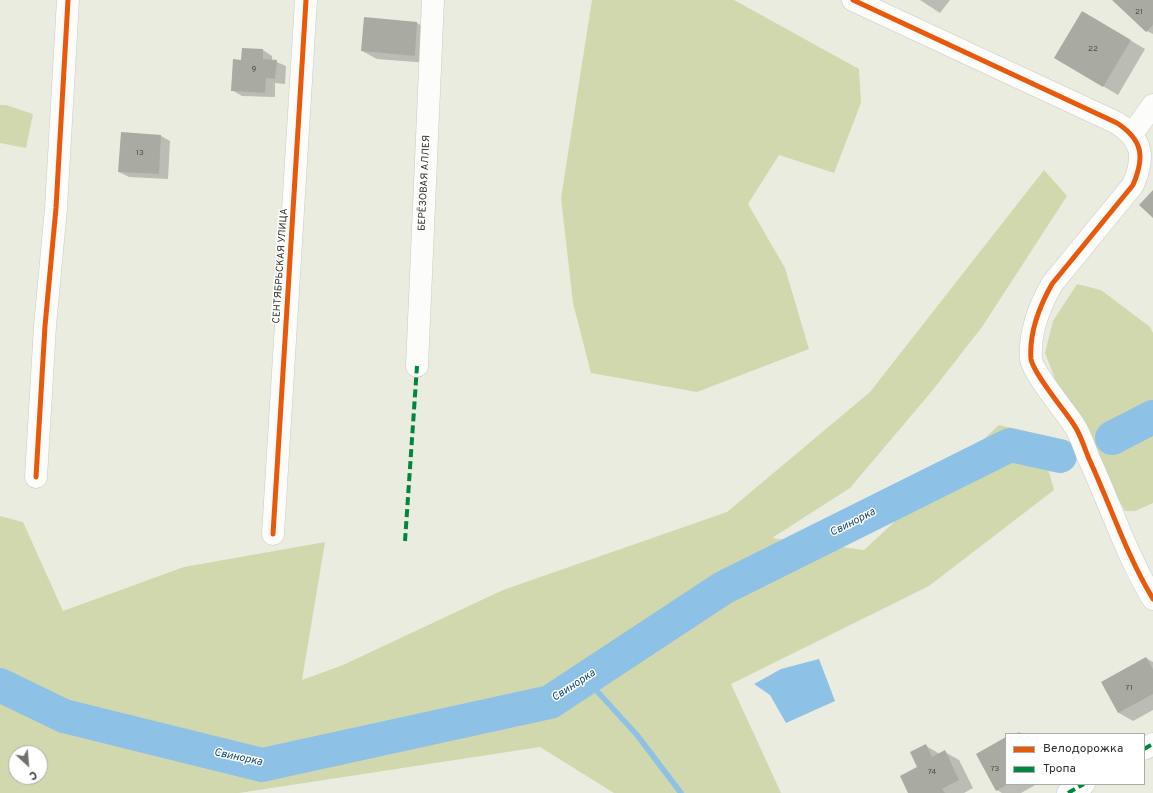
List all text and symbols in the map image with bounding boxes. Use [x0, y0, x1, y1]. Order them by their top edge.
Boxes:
house number: 21 [1135, 7, 1143, 17]
house number: 22 [1088, 44, 1098, 54]
house number: 9 [252, 64, 256, 74]
street label: БЕРЁЗОВАЯ АЛЛЕЯ [416, 135, 434, 231]
house number: 13 [136, 148, 144, 158]
street label: СЕНТЯБРЬСКАЯ УЛИЦА [271, 208, 291, 324]
water label: Свинорка [828, 506, 878, 540]
water label: Свинорка [550, 667, 598, 705]
house number: 71 [1125, 683, 1133, 693]
legend [1005, 733, 1145, 785]
text: Велодорожка [1043, 741, 1123, 757]
north arrow [8, 745, 48, 785]
water label: Свинорка [213, 746, 263, 770]
text: Тропа [1043, 761, 1076, 777]
house number: 73 [991, 764, 999, 774]
text: С [27, 767, 39, 783]
house number: 74 [928, 767, 936, 777]

